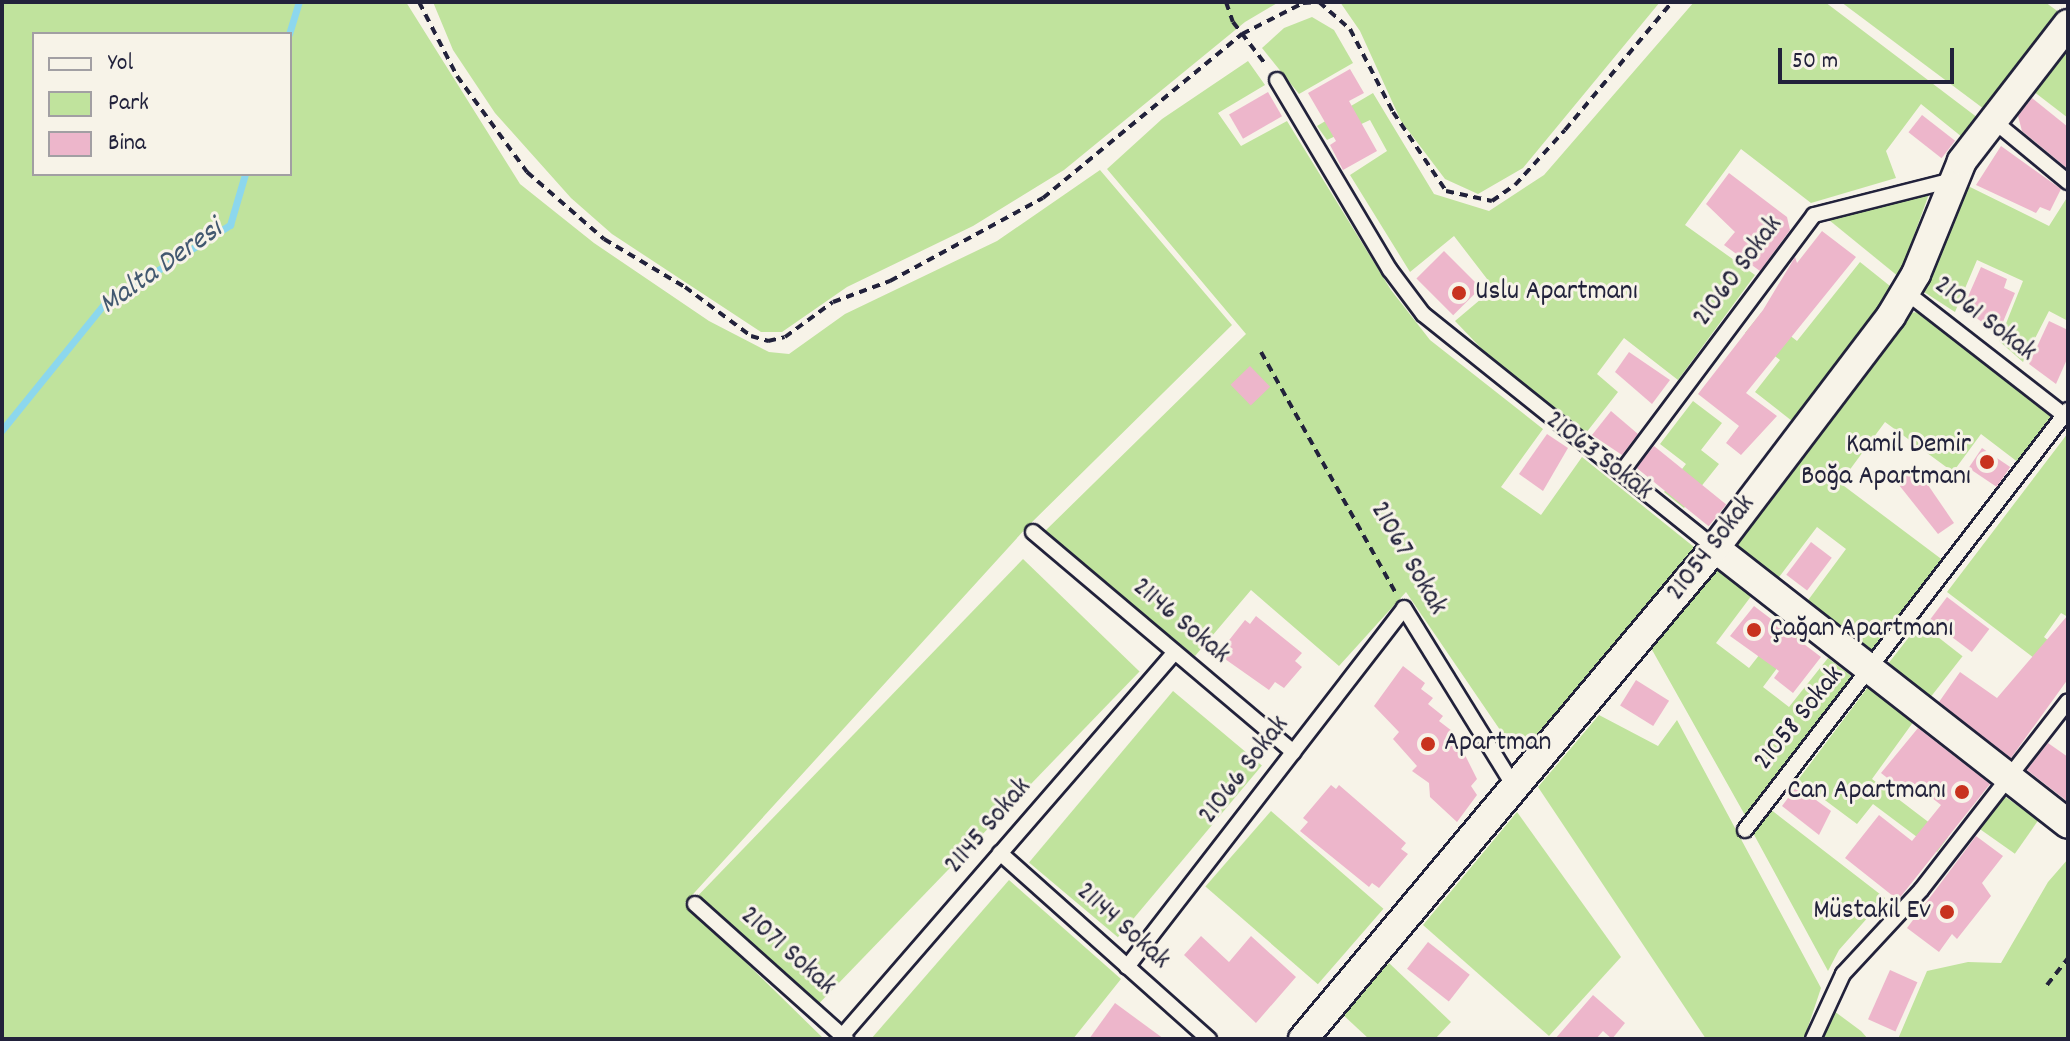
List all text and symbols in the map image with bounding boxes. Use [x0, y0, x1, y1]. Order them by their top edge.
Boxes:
legend [32, 32, 292, 176]
scale bar [1782, 32, 1958, 82]
text: 50 m [1792, 45, 1838, 79]
text: Yol [108, 47, 133, 81]
text: Park [108, 87, 149, 121]
text: Bina [108, 127, 146, 161]
street label: 21060 Sokak [1686, 210, 1792, 334]
water label: Malta Deresi [94, 214, 230, 324]
street label: 21061 Sokak [1926, 270, 2042, 370]
place label: Uslu Apartmanı [1475, 276, 1638, 310]
marker: Uslu Apartmanı [1450, 284, 1468, 302]
street label: 21063 Sokak [1538, 405, 1658, 509]
place label: Kamil Demir Boğa Apartmanı [1801, 429, 1971, 495]
marker: Kamil Demir Boğa Apartmanı [1978, 453, 1996, 471]
street label: 21054 Sokak [1660, 489, 1764, 609]
street label: 21067 Sokak [1361, 496, 1453, 622]
street label: 21146 Sokak [1124, 571, 1236, 673]
place label: Çağan Apartmanı [1770, 613, 1953, 647]
marker: Çağan Apartmanı [1745, 621, 1763, 639]
street label: 21058 Sokak [1748, 660, 1852, 778]
street label: 21066 Sokak [1192, 710, 1298, 832]
place label: Apartman [1444, 727, 1551, 761]
marker: Apartman [1419, 735, 1437, 753]
street label: 21145 Sokak [938, 772, 1040, 882]
place label: Can Apartmanı [1787, 775, 1946, 809]
marker: Can Apartmanı [1953, 783, 1971, 801]
street label: 21144 Sokak [1068, 876, 1176, 978]
place label: Müstakil Ev [1813, 895, 1931, 929]
street label: 21071 Sokak [732, 900, 842, 1004]
marker: Müstakil Ev [1938, 903, 1956, 921]

